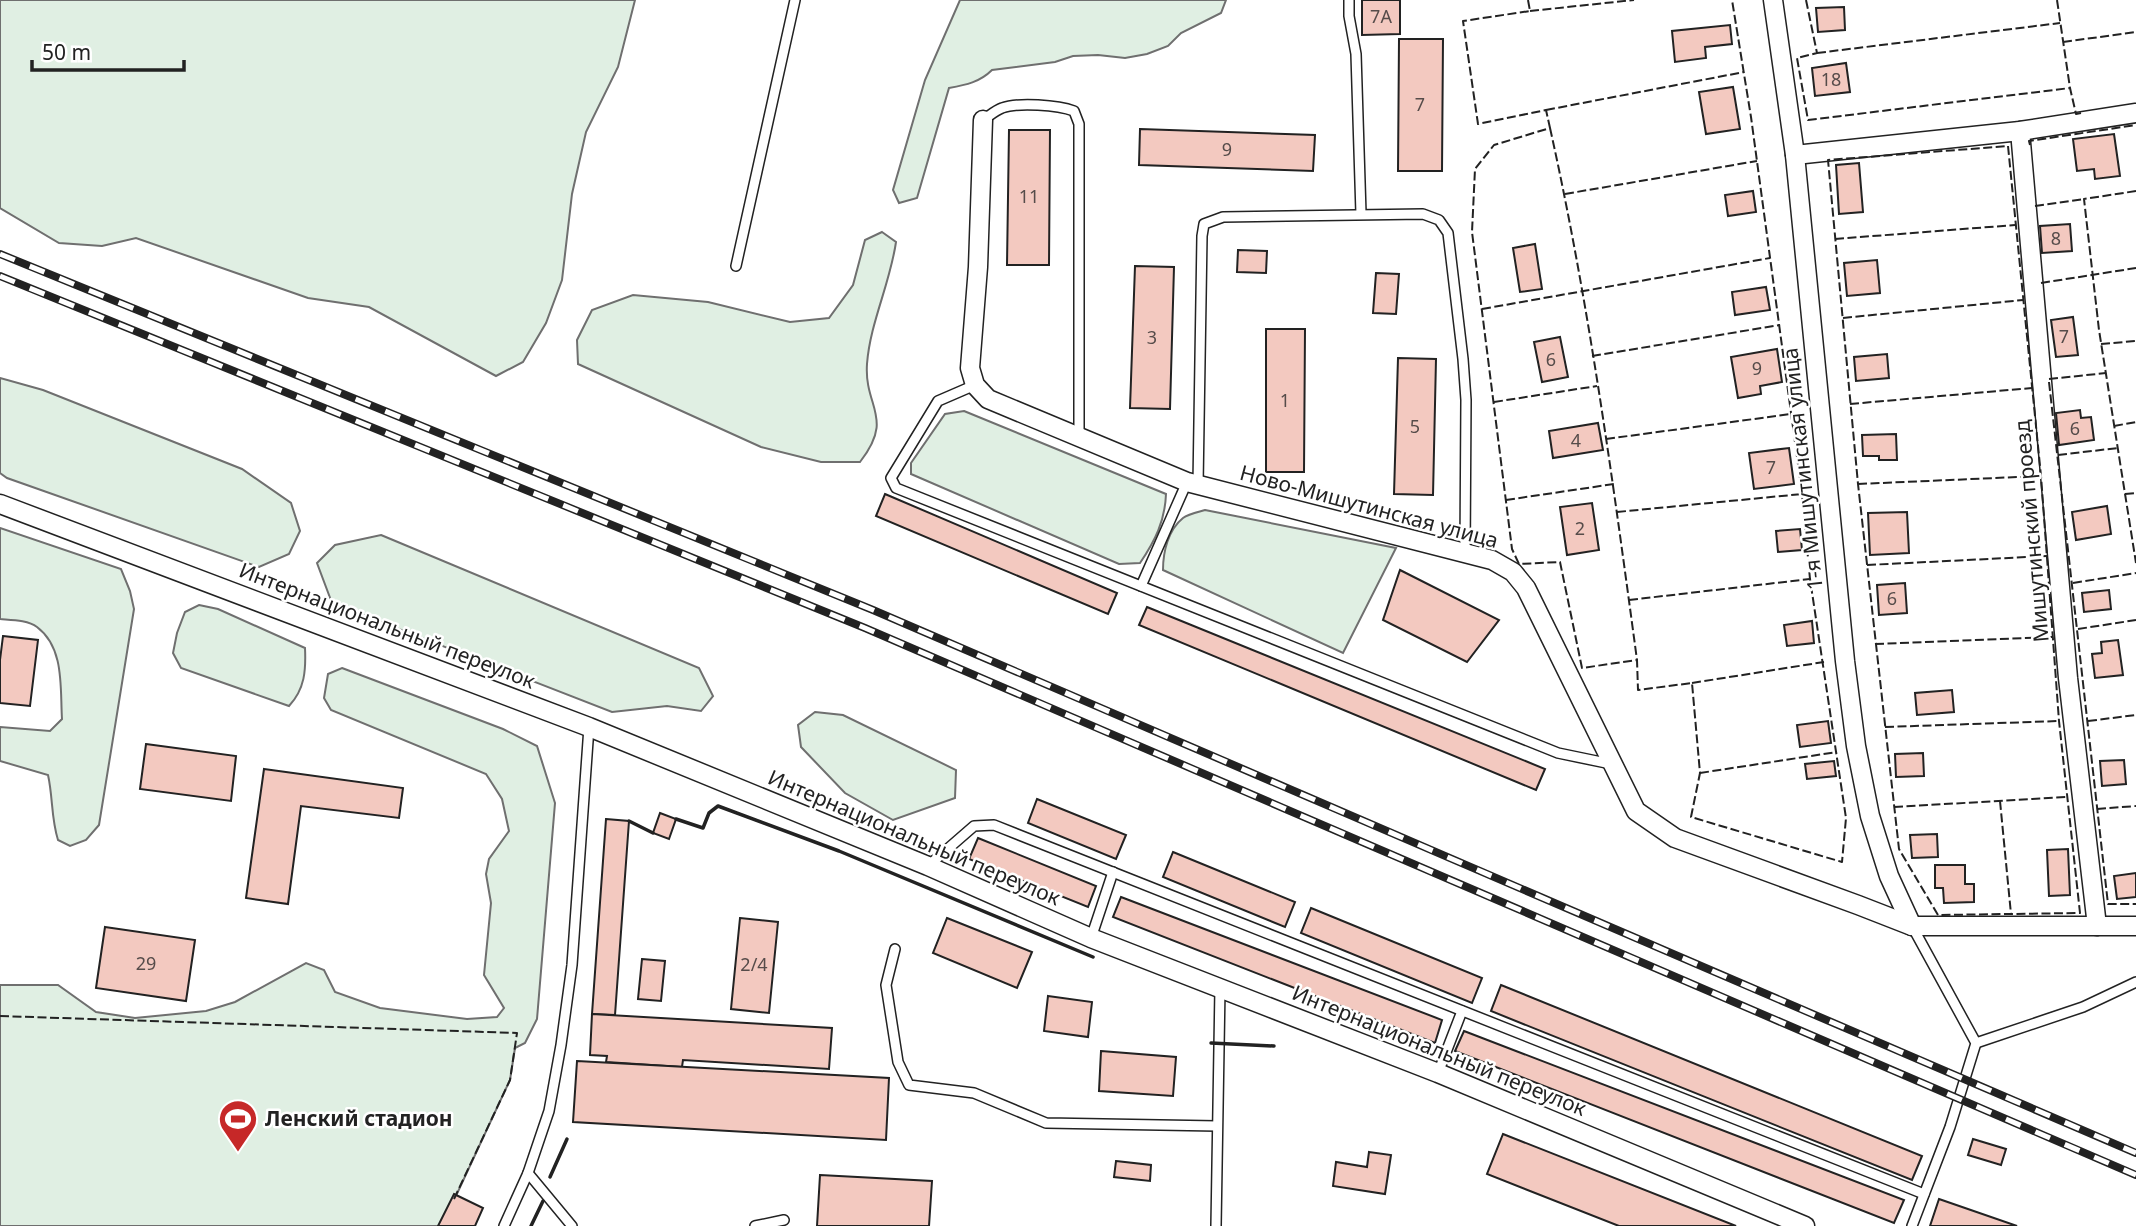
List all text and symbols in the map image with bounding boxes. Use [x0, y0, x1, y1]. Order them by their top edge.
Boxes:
house number: 7А [1370, 4, 1392, 28]
scale bar [32, 28, 184, 72]
text: 50 m [42, 38, 91, 66]
house number: 18 [1821, 67, 1841, 91]
house number: 7 [1415, 92, 1425, 116]
house number: 9 [1222, 137, 1232, 161]
house number: 11 [1019, 184, 1039, 208]
house number: 8 [2051, 226, 2061, 250]
house number: 7 [2059, 324, 2069, 348]
house number: 3 [1147, 325, 1157, 349]
house number: 6 [1546, 347, 1556, 371]
street label: 1-я Мишутинская улица [1775, 347, 1829, 592]
house number: 9 [1752, 356, 1762, 380]
house number: 1 [1280, 388, 1290, 412]
house number: 5 [1410, 414, 1420, 438]
house number: 6 [2070, 416, 2080, 440]
street label: Мишутинский проезд [2007, 419, 2055, 643]
house number: 4 [1571, 428, 1581, 452]
house number: 7 [1766, 455, 1776, 479]
street label: Ново-Мишутинская улица [1237, 458, 1501, 554]
house number: 2 [1575, 516, 1585, 540]
street label: Интернациональный переулок [235, 556, 539, 695]
house number: 6 [1887, 586, 1897, 610]
street label: Интернациональный переулок [764, 763, 1065, 911]
house number: 29 [136, 951, 156, 975]
house number: 2/4 [740, 952, 768, 976]
street label: Интернациональный переулок [1288, 978, 1591, 1122]
sports icon: Ленский стадион [217, 1098, 259, 1153]
place label: Ленский стадион [265, 1104, 453, 1132]

